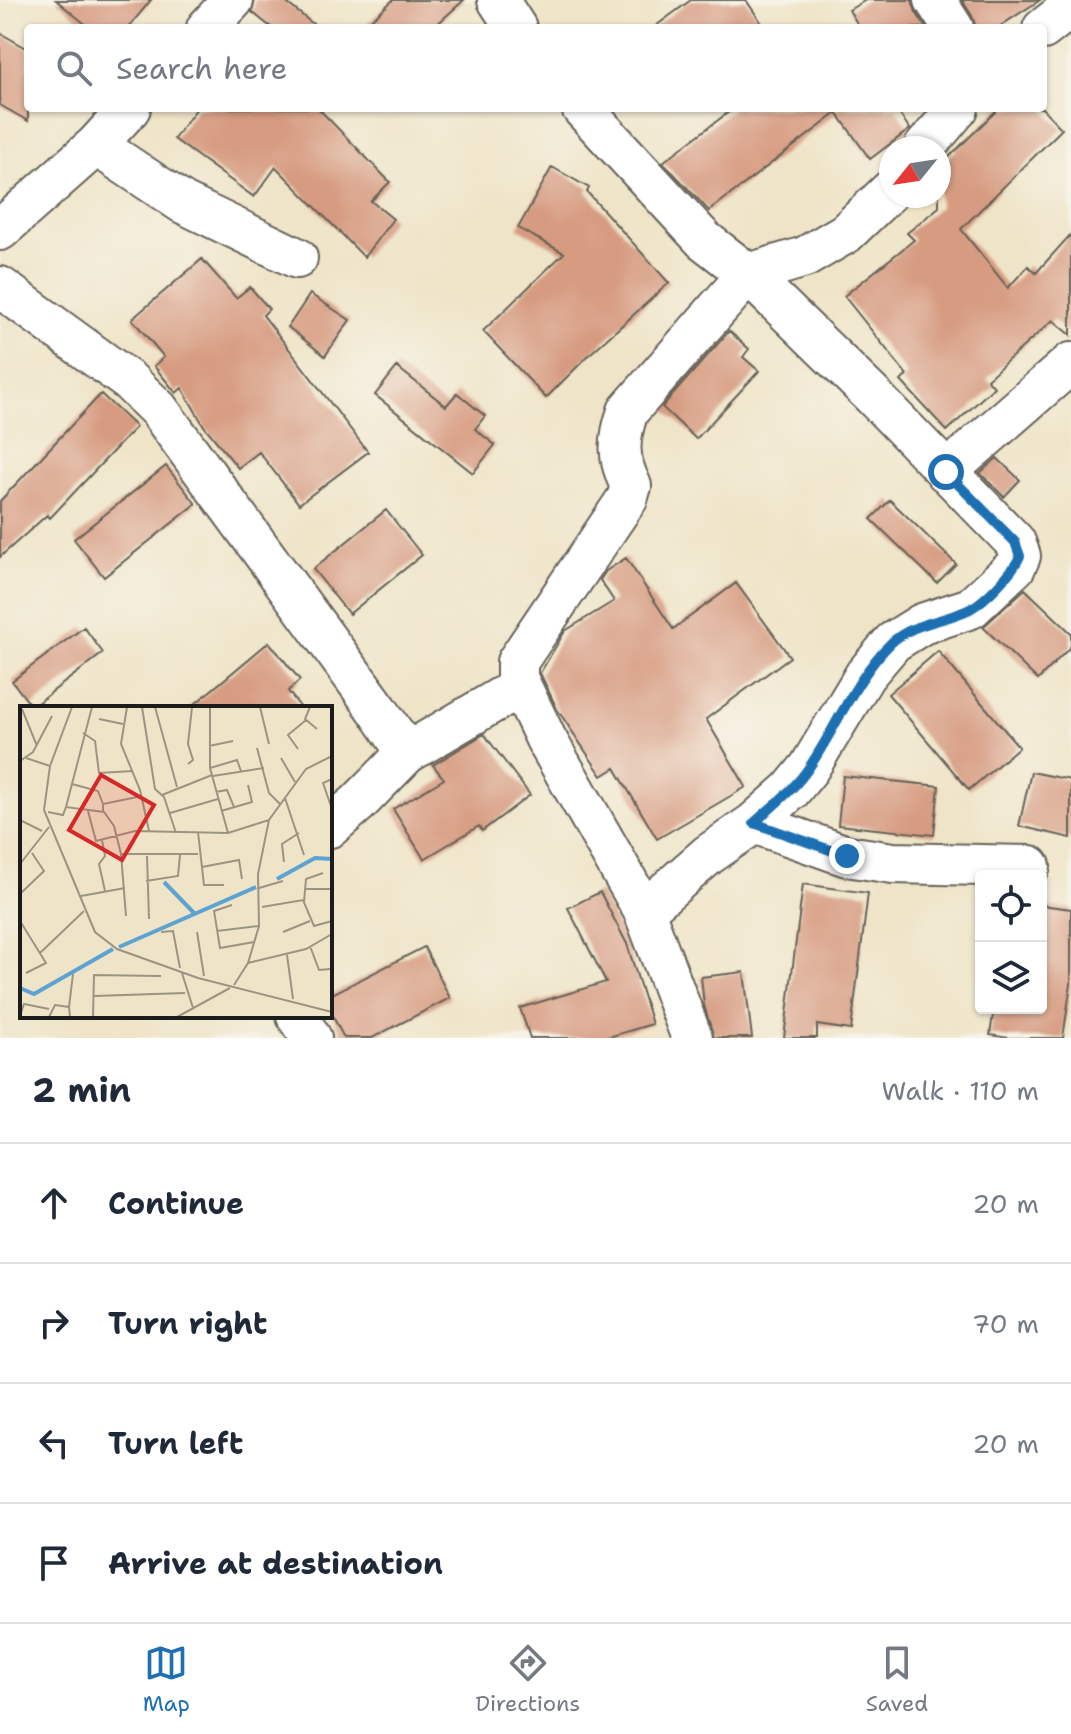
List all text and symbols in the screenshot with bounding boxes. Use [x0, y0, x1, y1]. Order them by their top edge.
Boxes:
search box [24, 24, 1047, 112]
icon: search [52, 46, 96, 90]
text: Search here [116, 48, 287, 89]
north arrow [879, 136, 951, 208]
route start [928, 454, 964, 490]
inset map [20, 706, 332, 1018]
route end [829, 838, 865, 874]
map controls [975, 870, 1047, 1014]
button: locate [975, 870, 1047, 942]
button: layers [975, 942, 1047, 1014]
text: 2 min [32, 1067, 131, 1113]
text: Walk · 110 m [881, 1073, 1039, 1108]
icon: ahead [32, 1181, 76, 1225]
text: Continue [108, 1183, 244, 1224]
text: 20 m [972, 1186, 1039, 1221]
icon: right [32, 1301, 76, 1345]
text: Turn right [108, 1303, 267, 1344]
text: 70 m [972, 1306, 1039, 1341]
icon: left [32, 1421, 76, 1465]
text: Turn left [108, 1423, 243, 1464]
text: 20 m [972, 1426, 1039, 1461]
icon: arrive [32, 1541, 76, 1585]
text: Arrive at destination [108, 1543, 443, 1584]
tab: Map [143, 1641, 190, 1718]
tab: Directions [475, 1641, 580, 1718]
tab: Saved [866, 1641, 928, 1718]

